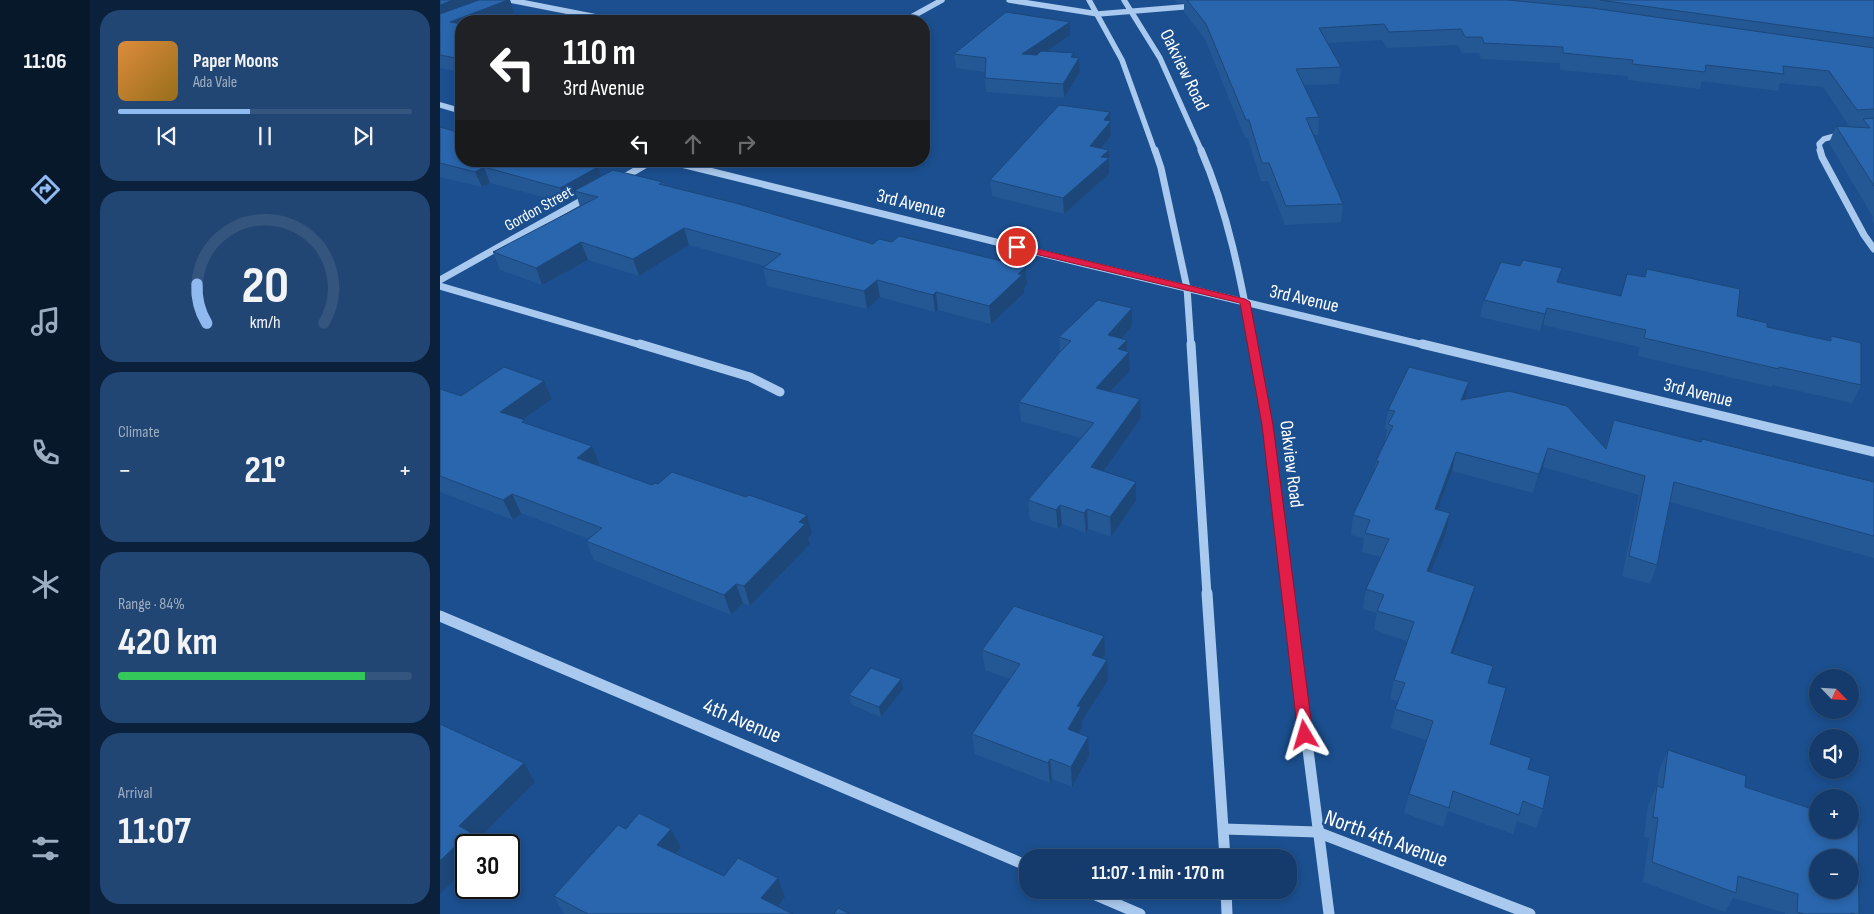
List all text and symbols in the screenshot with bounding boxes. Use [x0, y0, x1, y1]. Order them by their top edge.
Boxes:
street label: Oakview Road [1154, 26, 1214, 114]
text: 110 m [563, 32, 636, 75]
icon: left [480, 35, 545, 100]
text: 11:06 [23, 48, 67, 75]
text: Paper Moons [193, 50, 279, 73]
text: Ada Vale [193, 73, 237, 92]
text: 3rd Avenue [563, 75, 645, 102]
icon: previous [153, 122, 181, 150]
icon: pause [251, 122, 279, 150]
icon: next [349, 122, 377, 150]
icon: left [626, 130, 654, 158]
icon: ahead [679, 130, 707, 158]
icon: right [732, 130, 760, 158]
icon: directions [28, 172, 63, 207]
street label: Gordon Street [501, 182, 577, 236]
street label: 3rd Avenue [874, 184, 948, 224]
pin [996, 226, 1038, 268]
icon: arrive [1003, 233, 1031, 261]
text: 20 [241, 255, 289, 318]
street label: 3rd Avenue [1267, 280, 1341, 318]
icon: music [28, 304, 63, 339]
text: km/h [250, 312, 280, 333]
street label: 3rd Avenue [1661, 373, 1735, 413]
street label: Oakview Road [1274, 419, 1308, 509]
text: Climate [118, 423, 160, 442]
icon: phone [28, 435, 63, 470]
text: 21° [244, 448, 286, 493]
text: − [118, 454, 132, 487]
text: + [398, 454, 412, 487]
icon: climate [28, 567, 63, 602]
text: Range · 84% [118, 595, 185, 614]
text: 420 km [118, 620, 218, 665]
north arrow [1809, 669, 1859, 719]
map controls [1809, 669, 1859, 899]
street label: 4th Avenue [699, 692, 785, 750]
icon: car [28, 699, 63, 734]
position arrow [1278, 708, 1330, 760]
button: sound [1809, 729, 1859, 779]
text: Arrival [118, 784, 152, 803]
button: + [1809, 789, 1859, 839]
street label: North 4th Avenue [1321, 804, 1451, 874]
text: 11:07 [118, 809, 191, 854]
icon: filters [28, 831, 63, 866]
speed limit sign: 30 [455, 834, 520, 899]
button: − [1809, 849, 1859, 899]
text: 11:07 · 1 min · 170 m [1092, 862, 1224, 885]

